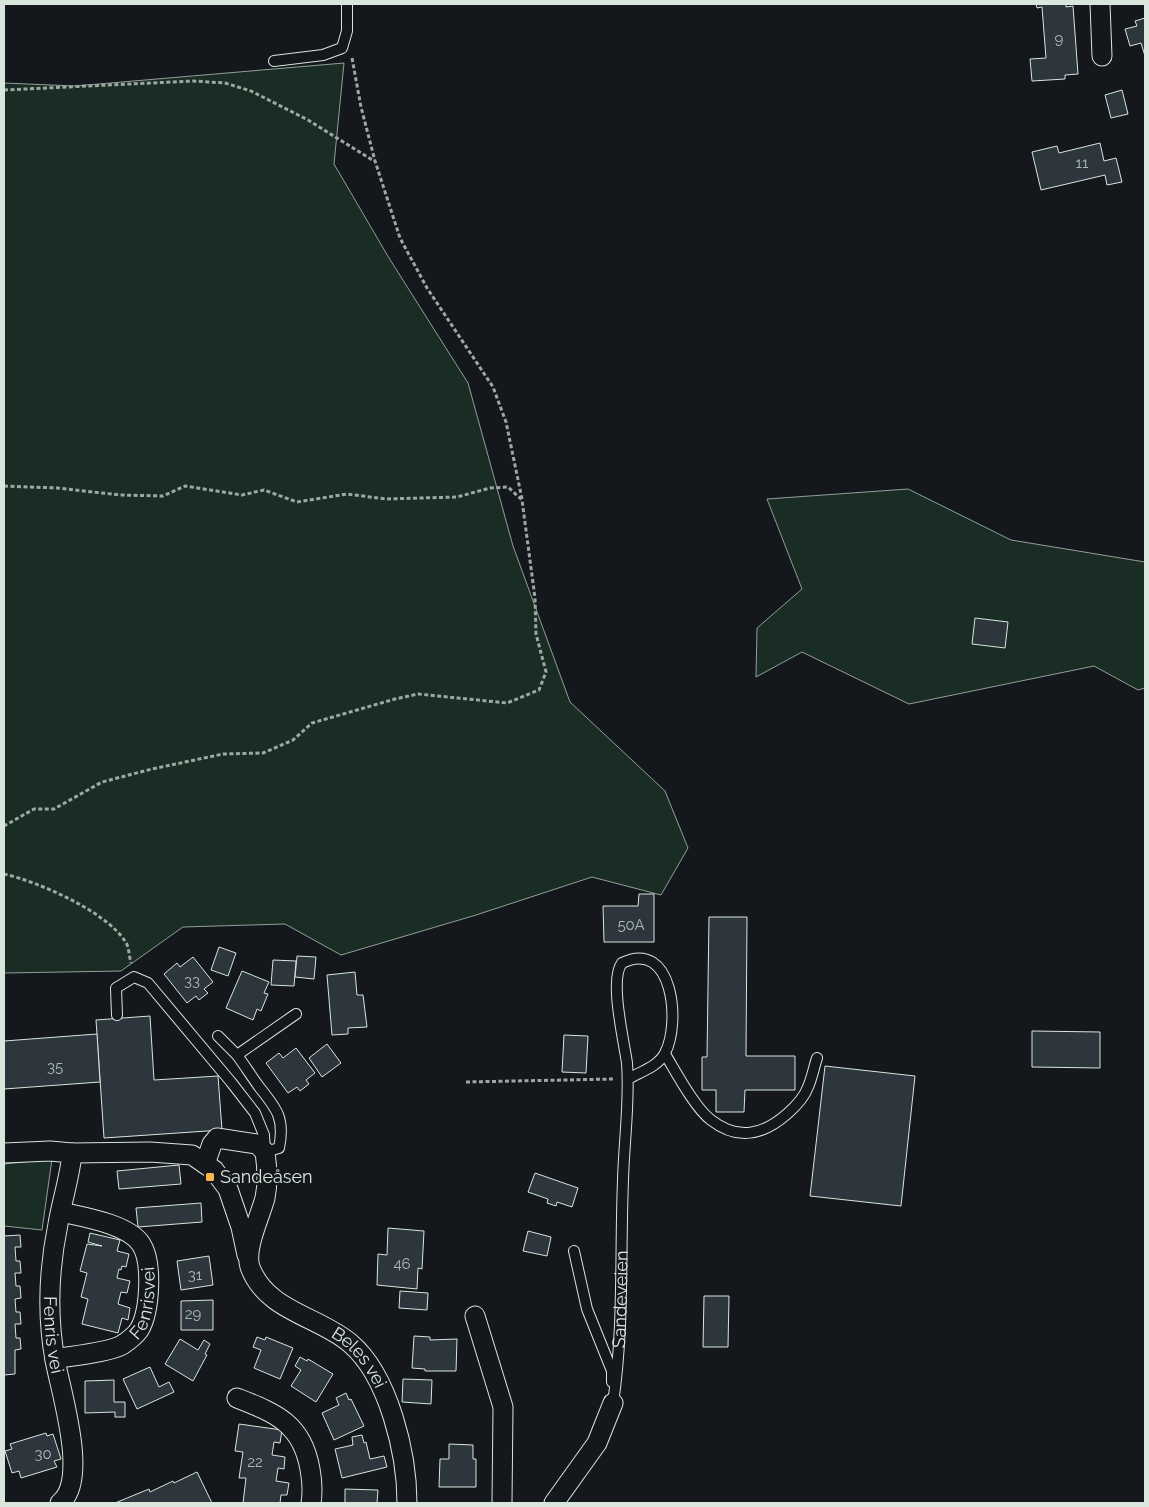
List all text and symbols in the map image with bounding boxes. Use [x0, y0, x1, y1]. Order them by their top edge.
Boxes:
house number: 9 [1055, 30, 1064, 48]
house number: 11 [1076, 154, 1089, 172]
house number: 50A [617, 916, 645, 934]
house number: 33 [184, 972, 200, 990]
house number: 35 [47, 1058, 63, 1076]
place label: Sandeåsen [220, 1166, 313, 1187]
marker: Sandeåsen [204, 1171, 216, 1183]
street label: Sandeveien [608, 1250, 632, 1349]
house number: 46 [393, 1255, 411, 1273]
street label: Fenrisvei [125, 1266, 159, 1344]
house number: 31 [188, 1266, 203, 1284]
street label: Fenris vei [40, 1296, 69, 1375]
house number: 29 [185, 1305, 202, 1323]
street label: Beles vei [328, 1322, 391, 1391]
house number: 30 [34, 1445, 52, 1463]
house number: 22 [247, 1453, 263, 1471]

